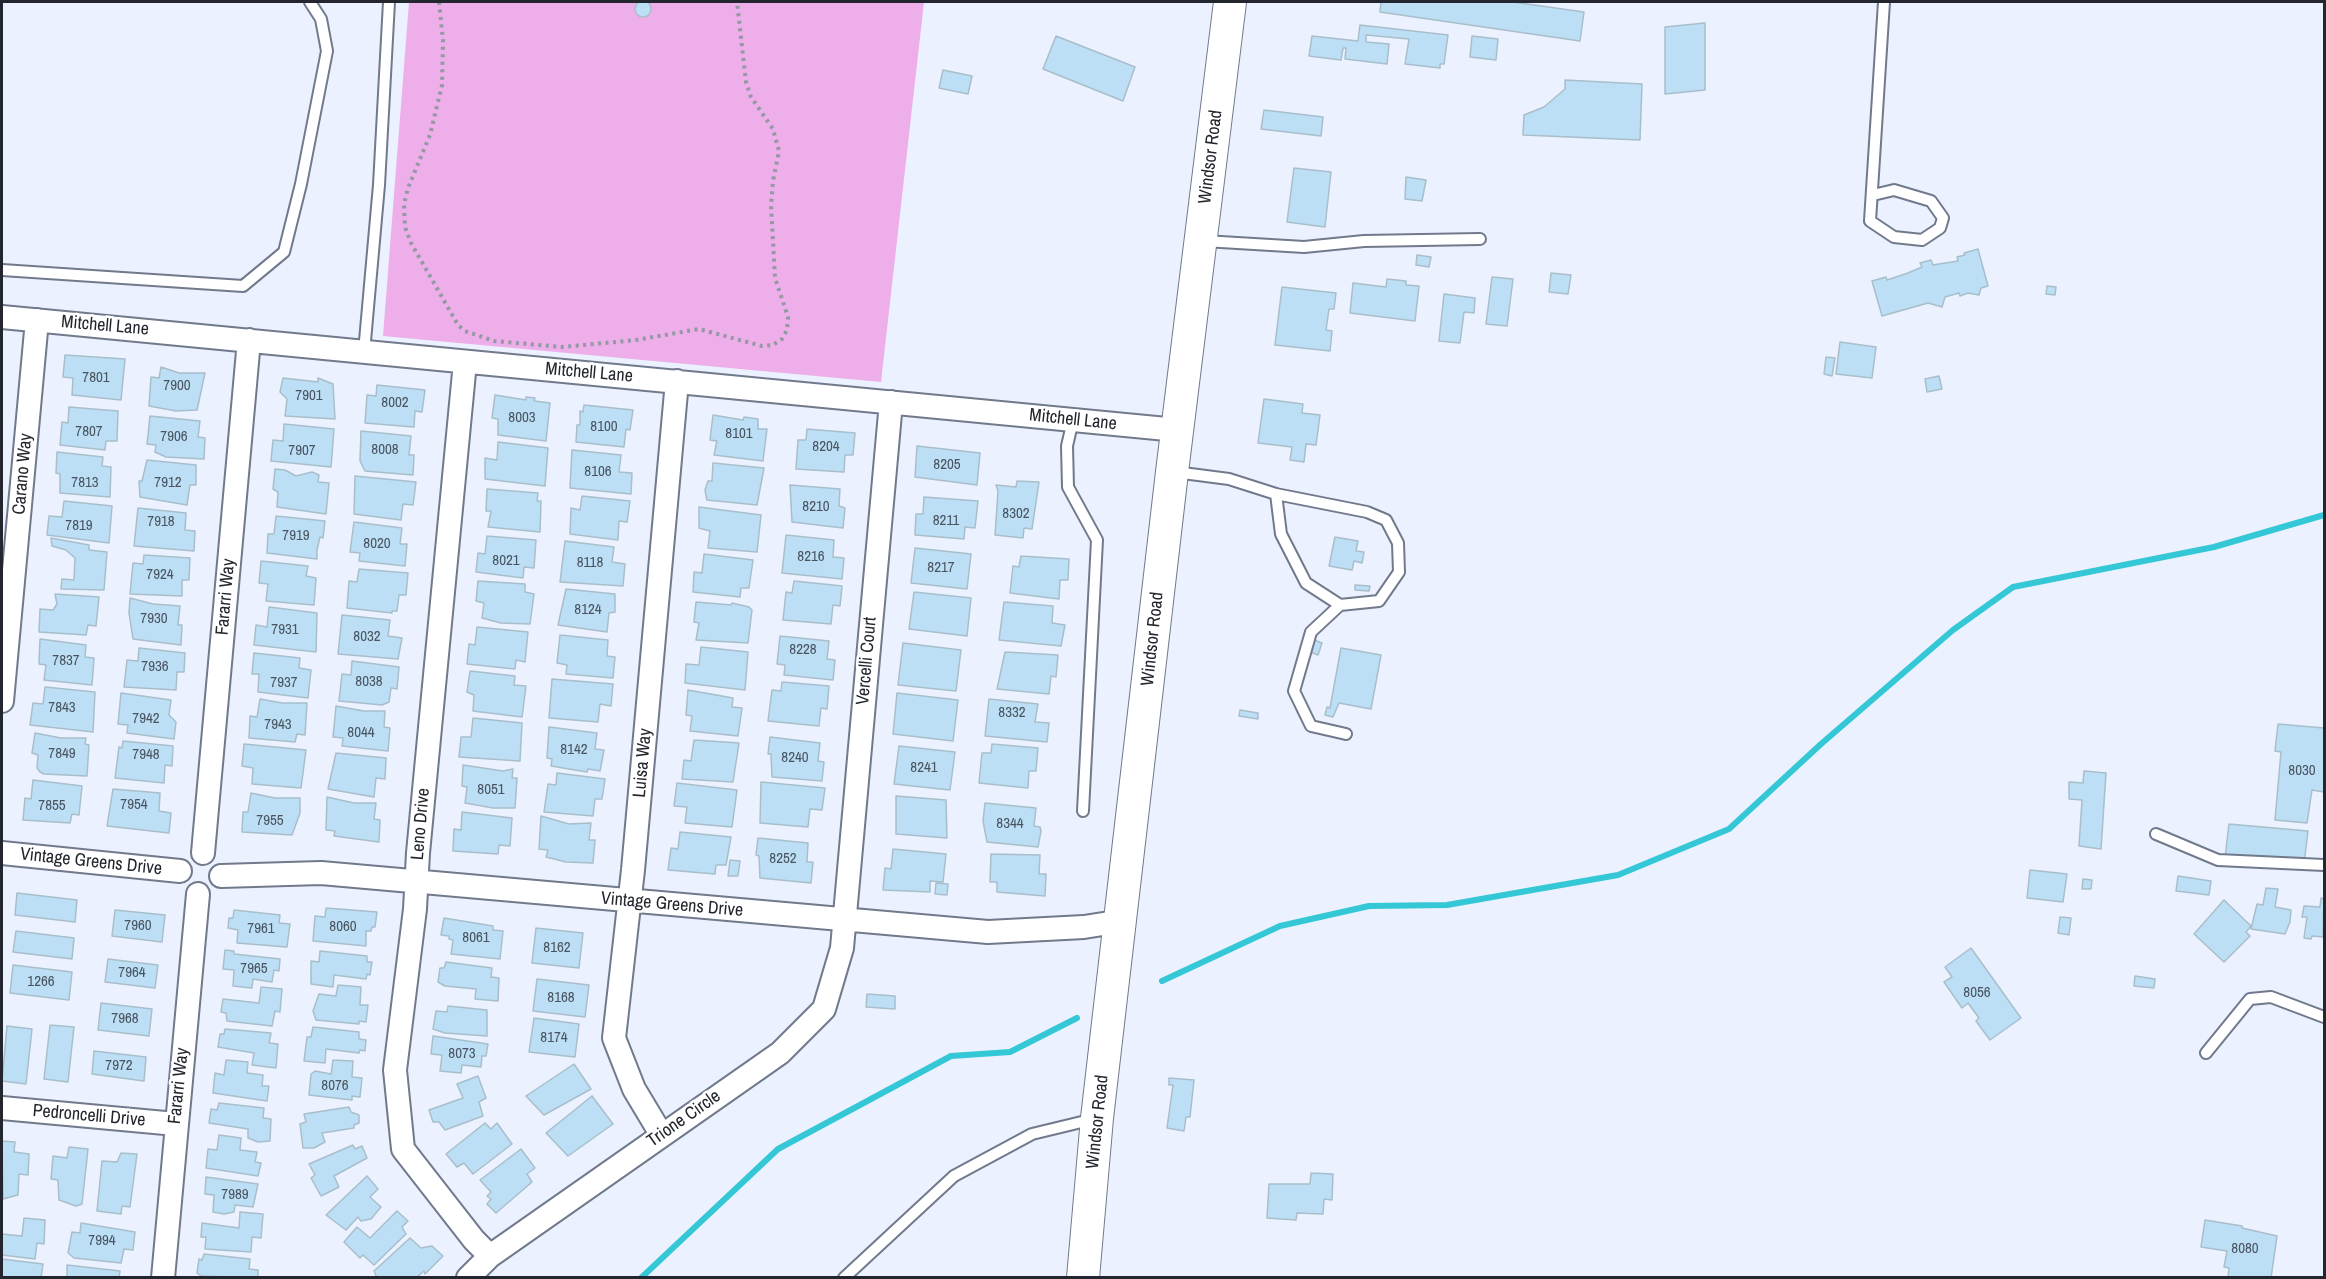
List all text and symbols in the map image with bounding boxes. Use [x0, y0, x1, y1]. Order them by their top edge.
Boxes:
street label: Windsor Road [1195, 109, 1227, 205]
street label: Mitchell Lane [60, 311, 150, 341]
street label: Mitchell Lane [544, 358, 634, 388]
house number: 7801 [82, 369, 110, 387]
house number: 7900 [163, 377, 191, 395]
house number: 7901 [295, 387, 323, 405]
house number: 8002 [381, 394, 409, 412]
street label: Mitchell Lane [1028, 405, 1118, 435]
house number: 8003 [508, 409, 536, 427]
house number: 8100 [590, 418, 618, 436]
house number: 7807 [75, 423, 103, 441]
house number: 8101 [725, 425, 753, 443]
house number: 7906 [160, 428, 188, 446]
street label: Carano Way [9, 432, 37, 516]
house number: 8204 [812, 438, 840, 456]
house number: 8008 [371, 441, 399, 459]
house number: 7907 [288, 442, 316, 460]
house number: 8205 [933, 456, 961, 474]
house number: 8106 [584, 463, 612, 481]
house number: 7813 [71, 474, 99, 492]
house number: 7912 [154, 474, 182, 492]
house number: 8210 [802, 498, 830, 516]
house number: 8302 [1002, 505, 1030, 523]
house number: 8211 [933, 512, 959, 530]
house number: 7918 [147, 513, 175, 531]
house number: 7819 [65, 517, 93, 535]
house number: 7919 [282, 527, 310, 545]
house number: 8020 [363, 535, 391, 553]
house number: 8216 [797, 548, 825, 566]
house number: 8021 [492, 552, 520, 570]
house number: 8118 [577, 554, 603, 572]
street label: Fararri Way [212, 558, 240, 636]
house number: 8217 [927, 559, 955, 577]
house number: 7924 [146, 566, 174, 584]
street label: Windsor Road [1137, 591, 1169, 687]
house number: 8124 [574, 601, 602, 619]
house number: 7930 [140, 610, 168, 628]
street label: Vercelli Court [852, 616, 882, 706]
house number: 7931 [271, 621, 299, 639]
house number: 8032 [353, 628, 381, 646]
house number: 8228 [789, 641, 817, 659]
house number: 7837 [52, 652, 80, 670]
house number: 7936 [141, 658, 169, 676]
house number: 8038 [355, 673, 383, 691]
house number: 7937 [270, 674, 298, 692]
house number: 7843 [48, 699, 76, 717]
house number: 8332 [998, 704, 1026, 722]
house number: 7942 [132, 710, 160, 728]
house number: 7943 [264, 716, 292, 734]
house number: 8044 [347, 724, 375, 742]
street label: Luisa Way [629, 728, 657, 798]
house number: 8142 [560, 741, 588, 759]
house number: 7849 [48, 745, 76, 763]
house number: 7948 [132, 746, 160, 764]
house number: 8240 [781, 749, 809, 767]
house number: 8241 [910, 759, 938, 777]
house number: 8030 [2288, 762, 2316, 780]
house number: 8051 [477, 781, 505, 799]
street label: Leno Drive [407, 787, 435, 861]
house number: 7954 [120, 796, 148, 814]
house number: 7855 [38, 797, 66, 815]
house number: 7955 [256, 812, 284, 830]
house number: 8344 [996, 815, 1024, 833]
street label: Vintage Greens Drive [19, 844, 163, 880]
house number: 8252 [769, 850, 797, 868]
street label: Vintage Greens Drive [600, 888, 744, 922]
house number: 7960 [124, 917, 152, 935]
house number: 8060 [329, 918, 357, 936]
house number: 7961 [247, 920, 275, 938]
house number: 8061 [462, 929, 490, 947]
house number: 8162 [543, 939, 571, 957]
house number: 7965 [240, 960, 268, 978]
house number: 7964 [118, 964, 146, 982]
house number: 1266 [27, 973, 55, 991]
house number: 8056 [1963, 984, 1991, 1002]
house number: 8168 [547, 989, 575, 1007]
house number: 7968 [111, 1010, 139, 1028]
house number: 8174 [540, 1029, 568, 1047]
house number: 8073 [448, 1045, 476, 1063]
street label: Fararri Way [164, 1047, 194, 1125]
house number: 7972 [105, 1057, 133, 1075]
street label: Windsor Road [1082, 1074, 1114, 1170]
house number: 8076 [321, 1077, 349, 1095]
street label: Trione Circle [643, 1086, 725, 1152]
street label: Pedroncelli Drive [32, 1100, 146, 1132]
house number: 7989 [221, 1186, 249, 1204]
house number: 7994 [88, 1232, 116, 1250]
house number: 8080 [2231, 1240, 2259, 1258]

